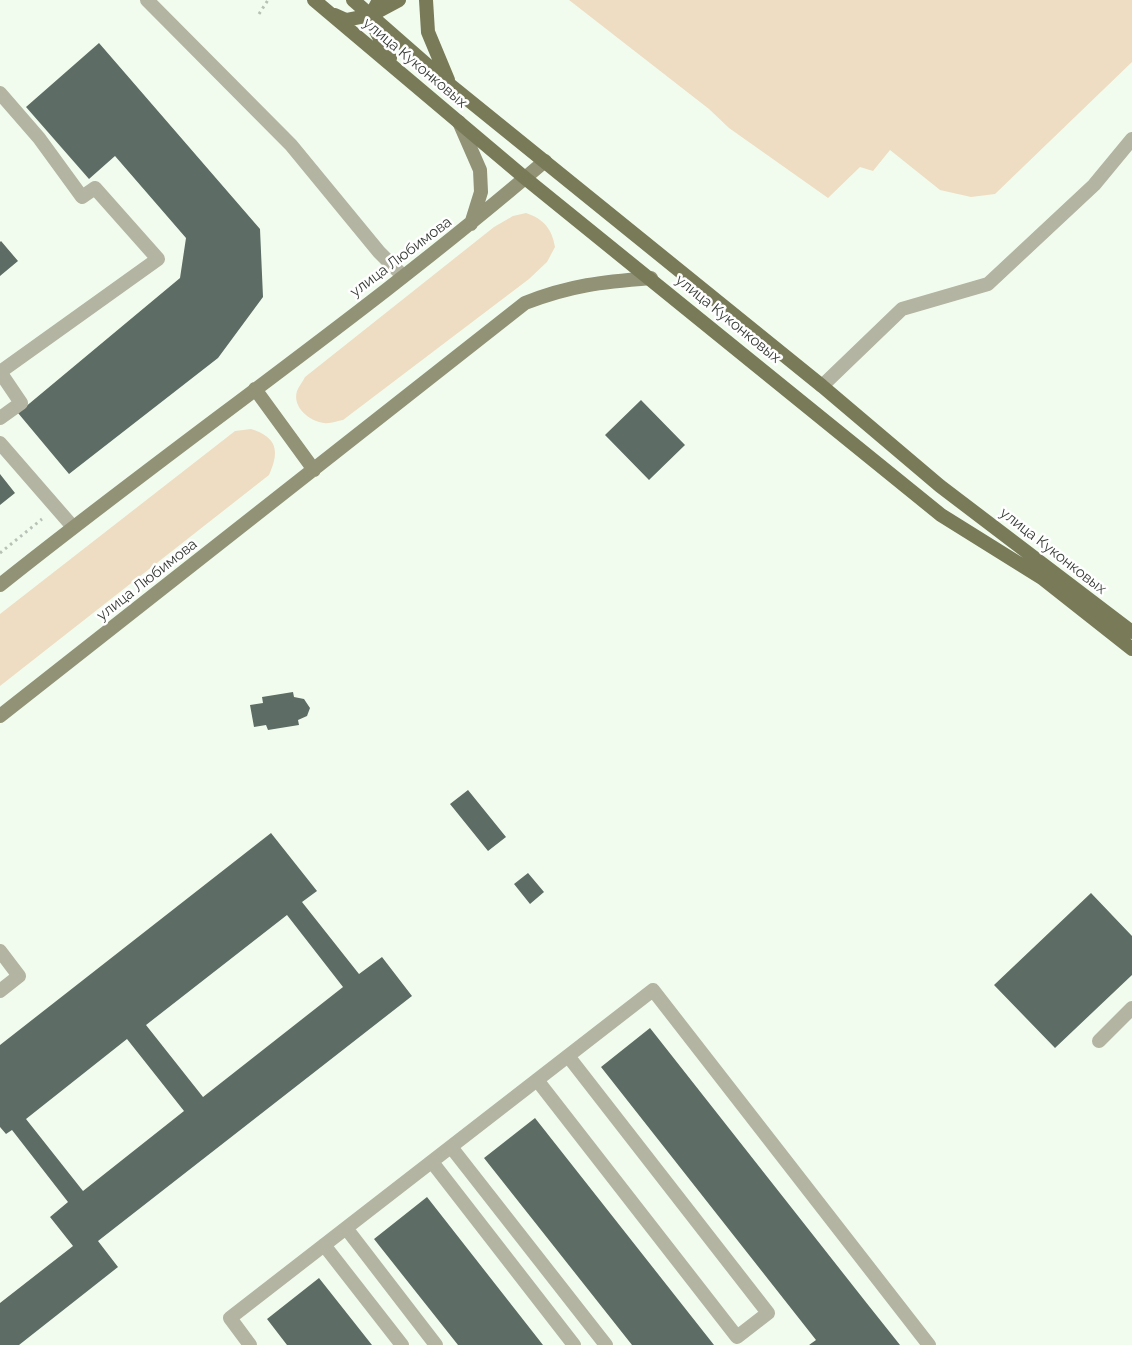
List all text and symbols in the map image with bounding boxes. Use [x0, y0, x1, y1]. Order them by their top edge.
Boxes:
street label: улица Куконковых [359, 14, 471, 112]
street label: улица Любимова [347, 213, 455, 301]
street label: улица Куконковых [672, 271, 784, 367]
street label: улица Куконковых [996, 504, 1110, 598]
street label: улица Любимова [93, 535, 201, 625]

